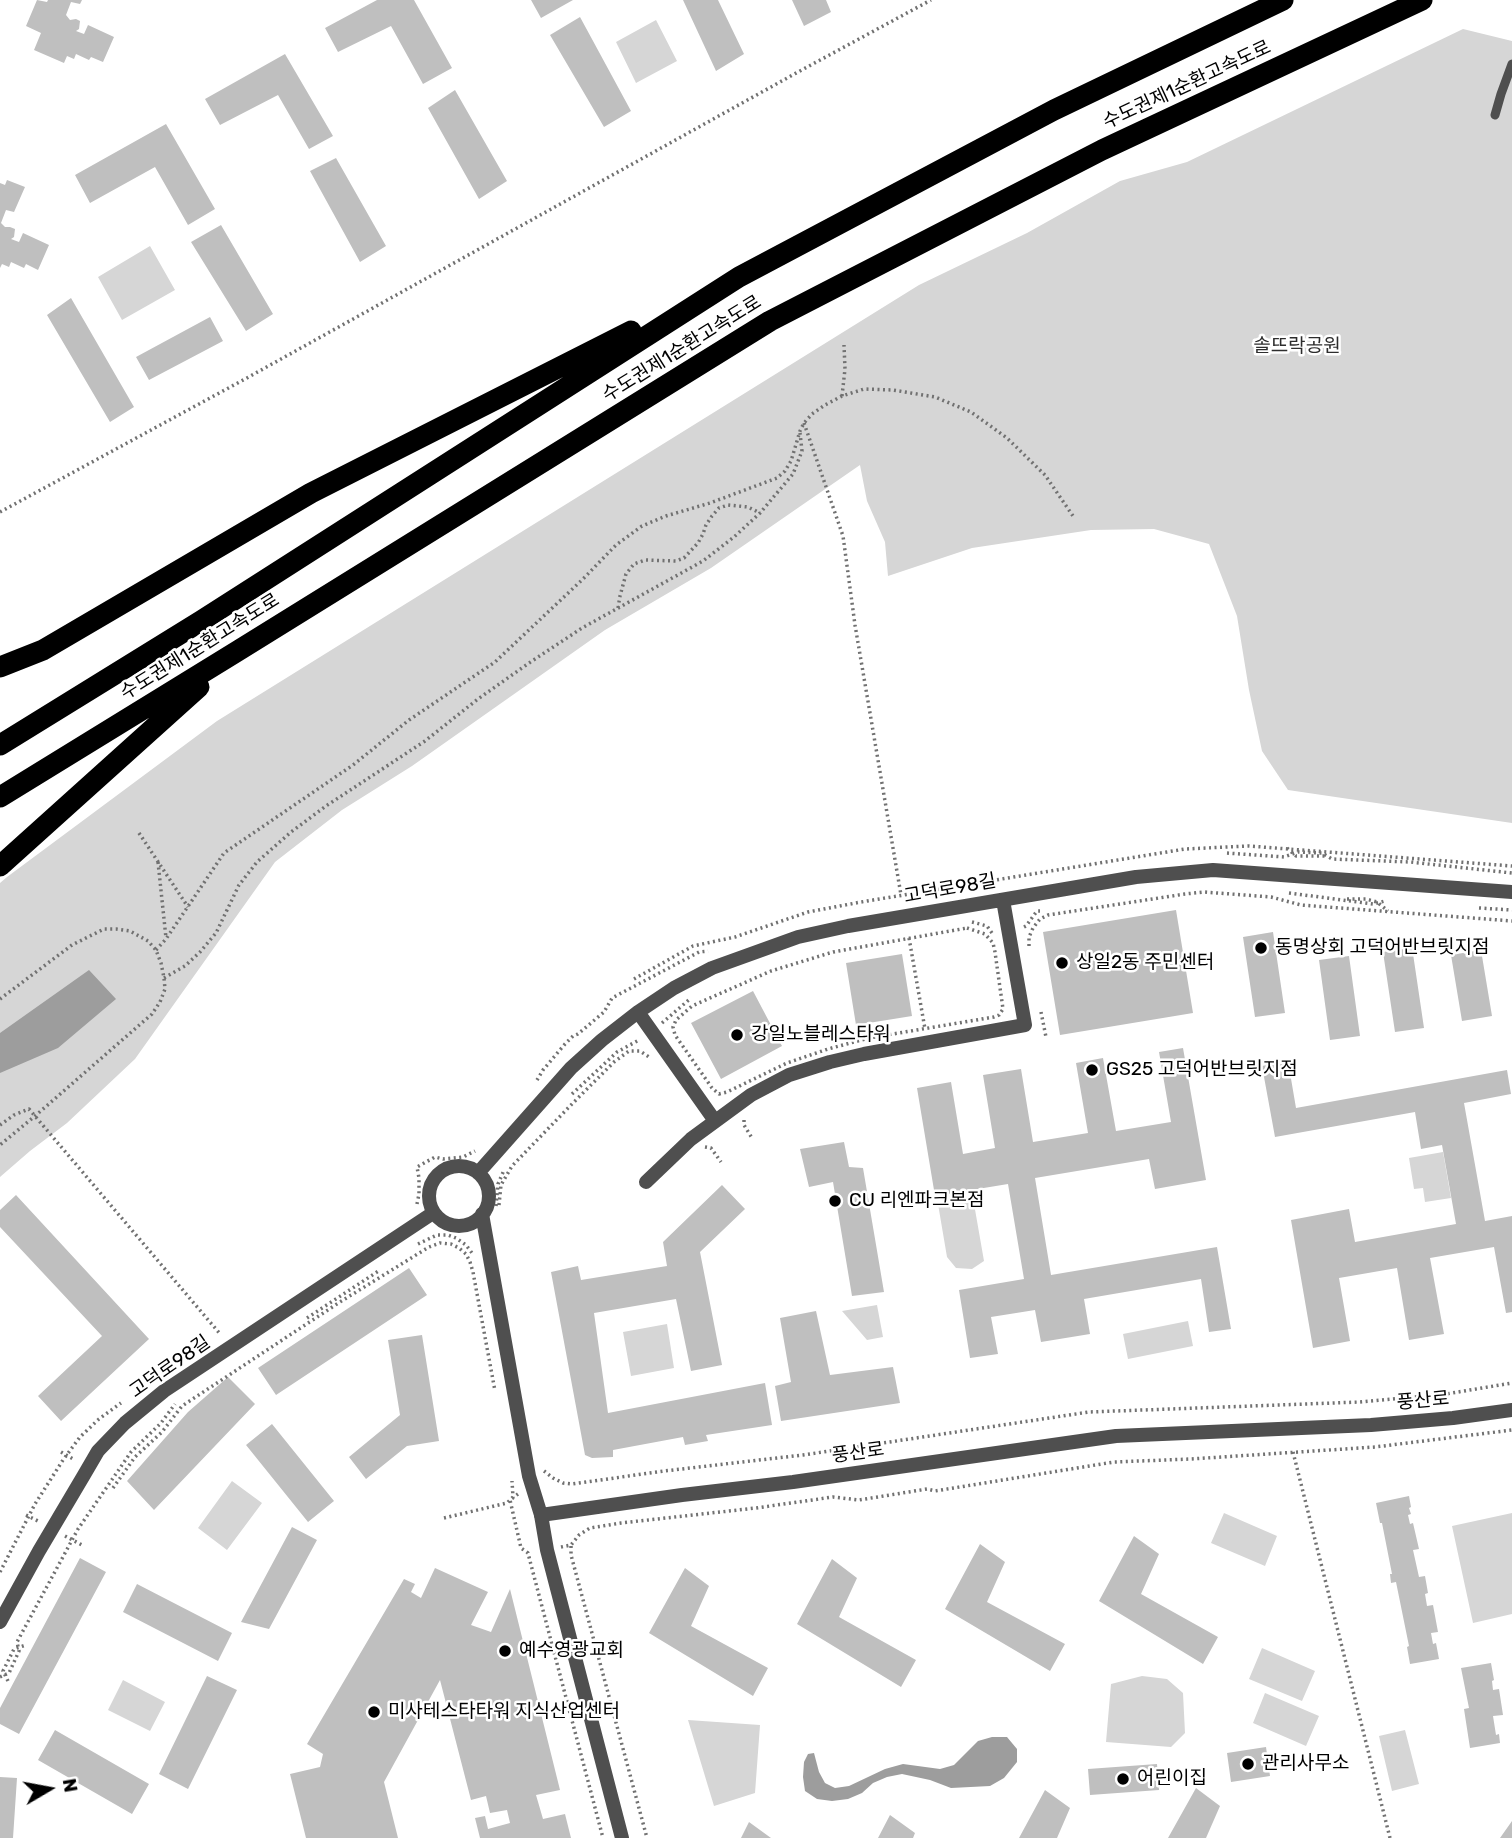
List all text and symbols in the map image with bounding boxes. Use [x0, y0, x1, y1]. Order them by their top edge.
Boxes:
street label: 수도권제1순환고속도로 [1099, 36, 1275, 134]
street label: 수도권제1순환고속도로 [598, 291, 766, 407]
park label: 솔뜨락공원 [1253, 336, 1341, 358]
street label: 수도권제1순환고속도로 [116, 589, 284, 705]
street label: 고덕로98길 [902, 870, 998, 908]
place label: 동명상회 고덕어반브릿지점 [1275, 937, 1489, 959]
marker: 동명상회 고덕어반브릿지점 [1253, 940, 1269, 956]
place label: 상일2동 주민센터 [1076, 952, 1214, 974]
marker: 상일2동 주민센터 [1054, 955, 1070, 971]
place label: 강일노블레스타워 [751, 1024, 891, 1046]
marker: 강일노블레스타워 [729, 1027, 745, 1043]
place label: GS25 고덕어반브릿지점 [1106, 1059, 1298, 1081]
marker: GS25 고덕어반브릿지점 [1084, 1062, 1100, 1078]
place label: CU 리엔파크본점 [849, 1190, 985, 1212]
marker: CU 리엔파크본점 [827, 1193, 843, 1209]
street label: 고덕로98길 [125, 1331, 215, 1403]
street label: 풍산로 [1396, 1387, 1450, 1415]
street label: 풍산로 [830, 1438, 886, 1468]
place label: 예수영광교회 [519, 1640, 624, 1662]
marker: 예수영광교회 [497, 1643, 513, 1659]
place label: 미사테스타타워 지식산업센터 [388, 1701, 620, 1723]
marker: 미사테스타타워 지식산업센터 [366, 1704, 382, 1720]
place label: 관리사무소 [1262, 1753, 1349, 1775]
north arrow [14, 1754, 84, 1824]
marker: 관리사무소 [1240, 1756, 1256, 1772]
place label: 어린이집 [1137, 1768, 1207, 1790]
marker: 어린이집 [1115, 1771, 1131, 1787]
text: N [58, 1777, 83, 1794]

